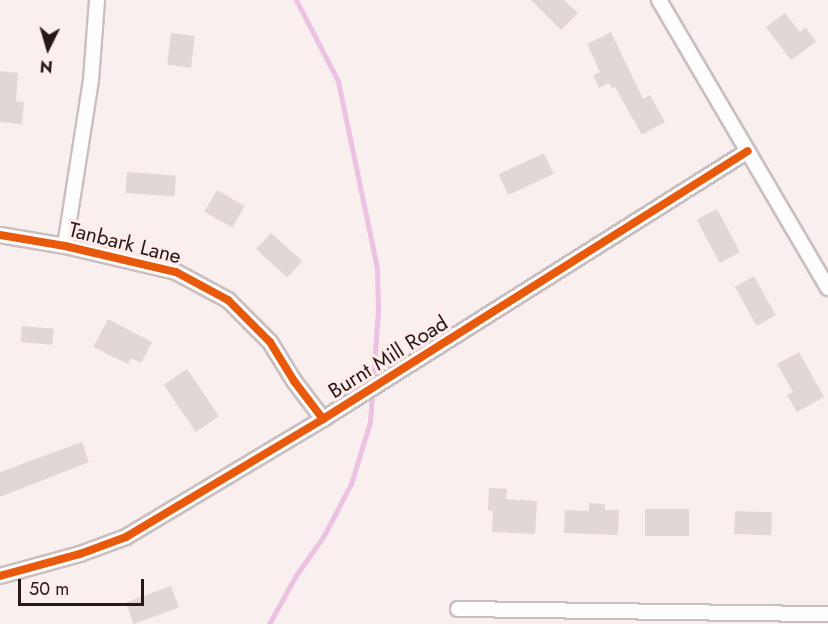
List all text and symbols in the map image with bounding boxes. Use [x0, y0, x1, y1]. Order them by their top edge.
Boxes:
north arrow [18, 18, 78, 78]
text: N [39, 54, 54, 78]
street label: Tanbark Lane [66, 217, 184, 269]
street label: Burnt Mill Road [324, 310, 452, 404]
scale bar [21, 567, 147, 605]
text: 50 m [29, 576, 69, 602]

